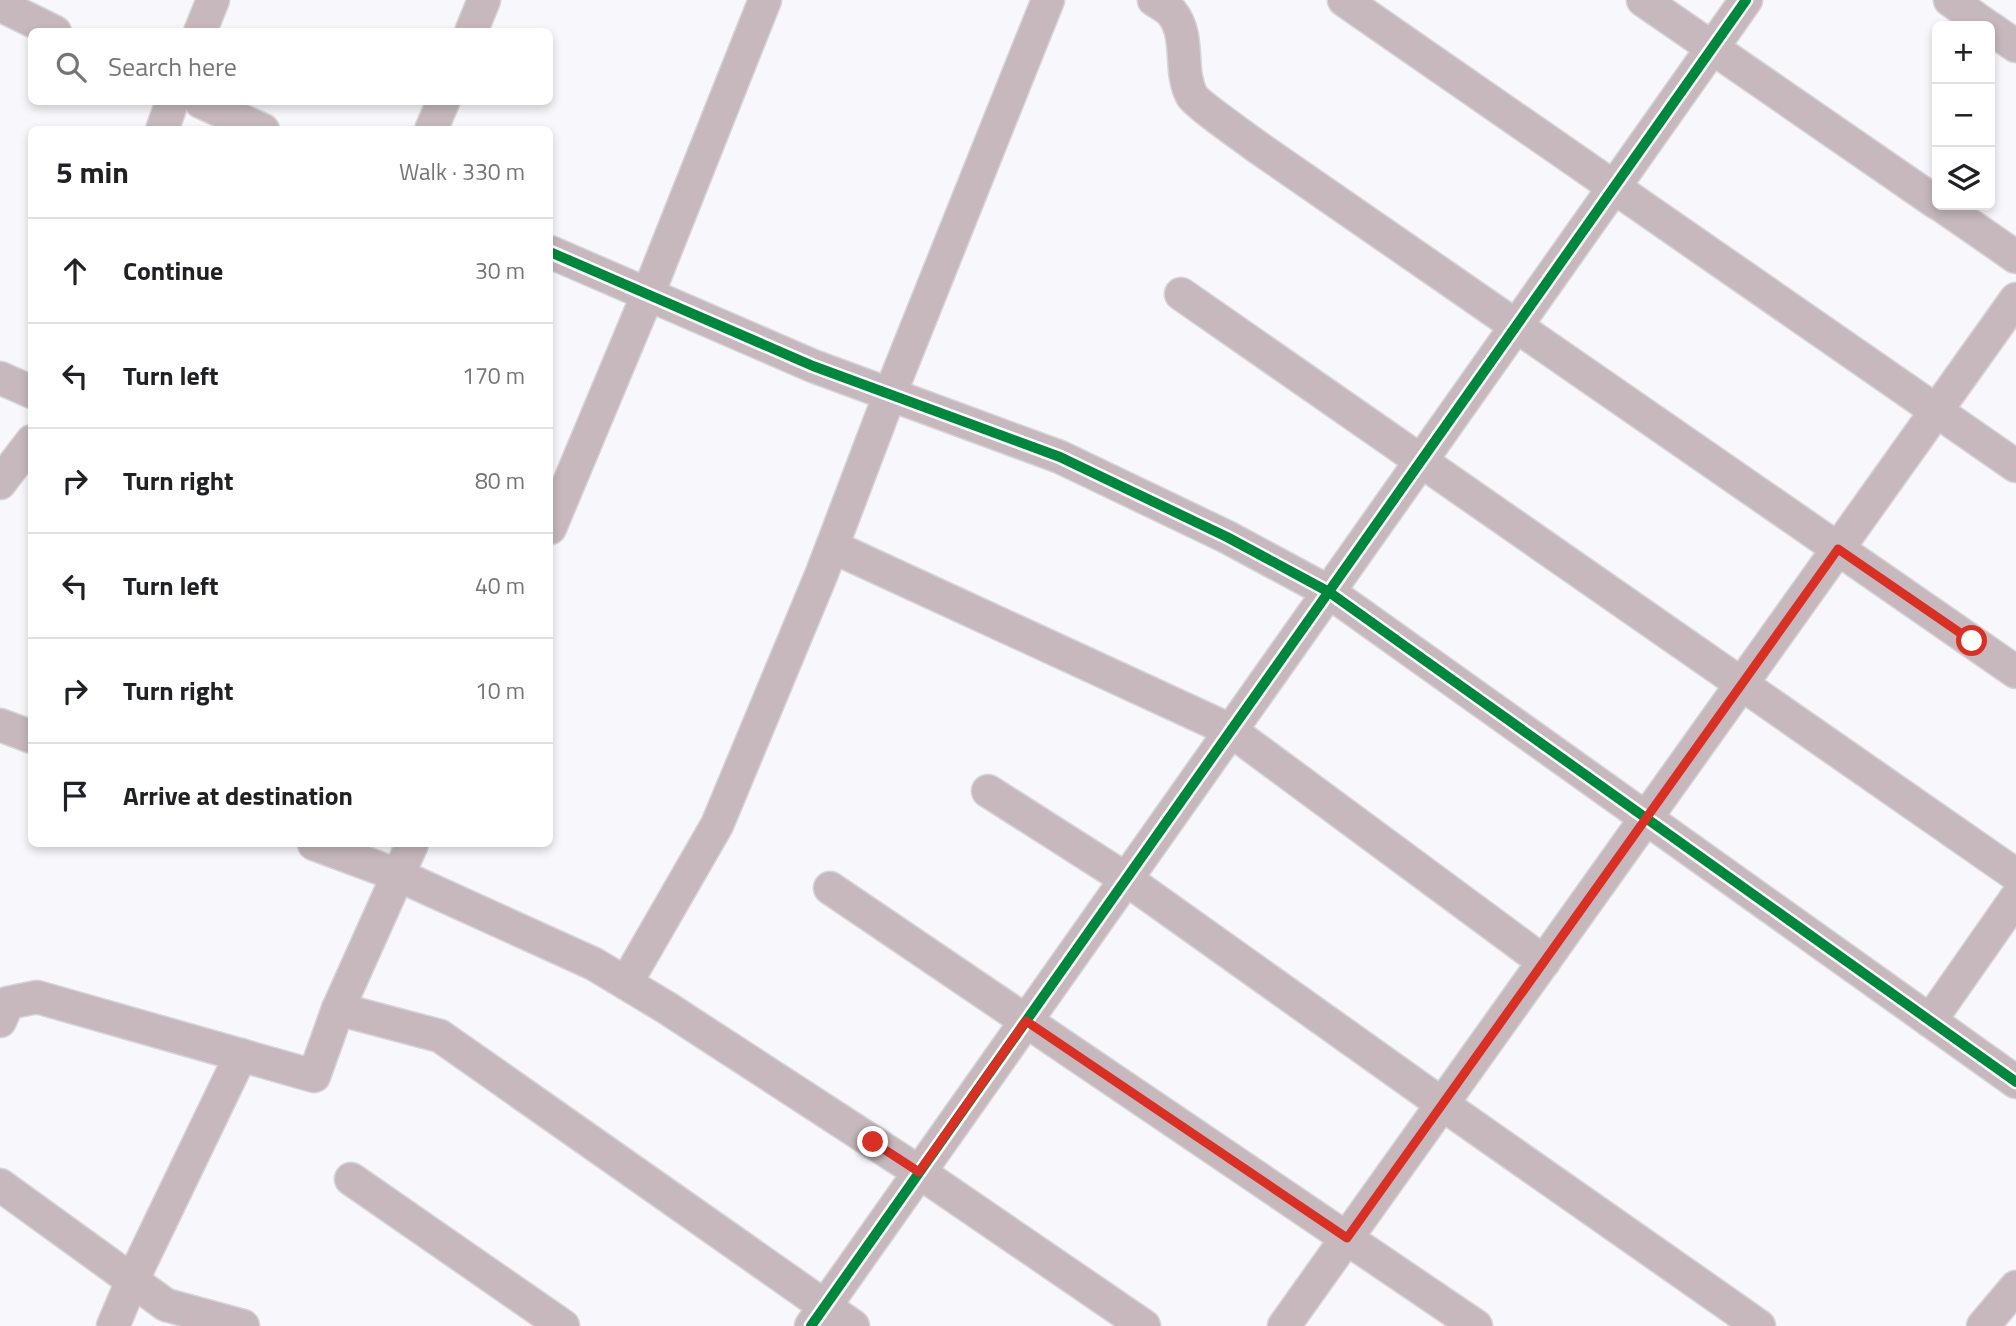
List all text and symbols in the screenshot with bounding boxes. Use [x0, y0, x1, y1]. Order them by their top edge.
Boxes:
map controls [1932, 21, 1995, 210]
button: + [1932, 21, 1995, 84]
search box [28, 28, 553, 105]
text: Search here [108, 47, 237, 86]
icon: search [52, 48, 90, 86]
button: − [1932, 84, 1995, 147]
button: layers [1932, 147, 1995, 210]
text: 5 min [56, 149, 129, 195]
text: Walk · 330 m [399, 154, 525, 189]
text: Continue [123, 251, 223, 290]
icon: ahead [56, 252, 94, 290]
text: 30 m [475, 253, 525, 288]
text: Turn left [123, 356, 218, 395]
icon: left [56, 357, 94, 395]
text: 170 m [462, 358, 525, 393]
text: Turn right [123, 461, 234, 500]
icon: right [56, 462, 94, 500]
text: 80 m [475, 463, 525, 498]
text: Turn left [123, 566, 218, 605]
icon: left [56, 567, 94, 605]
text: 40 m [475, 568, 525, 603]
route start [1956, 625, 1987, 656]
text: Turn right [123, 671, 234, 710]
icon: right [56, 672, 94, 710]
text: 10 m [475, 673, 525, 708]
text: Arrive at destination [123, 776, 353, 815]
icon: arrive [56, 777, 94, 815]
route end [857, 1126, 888, 1157]

